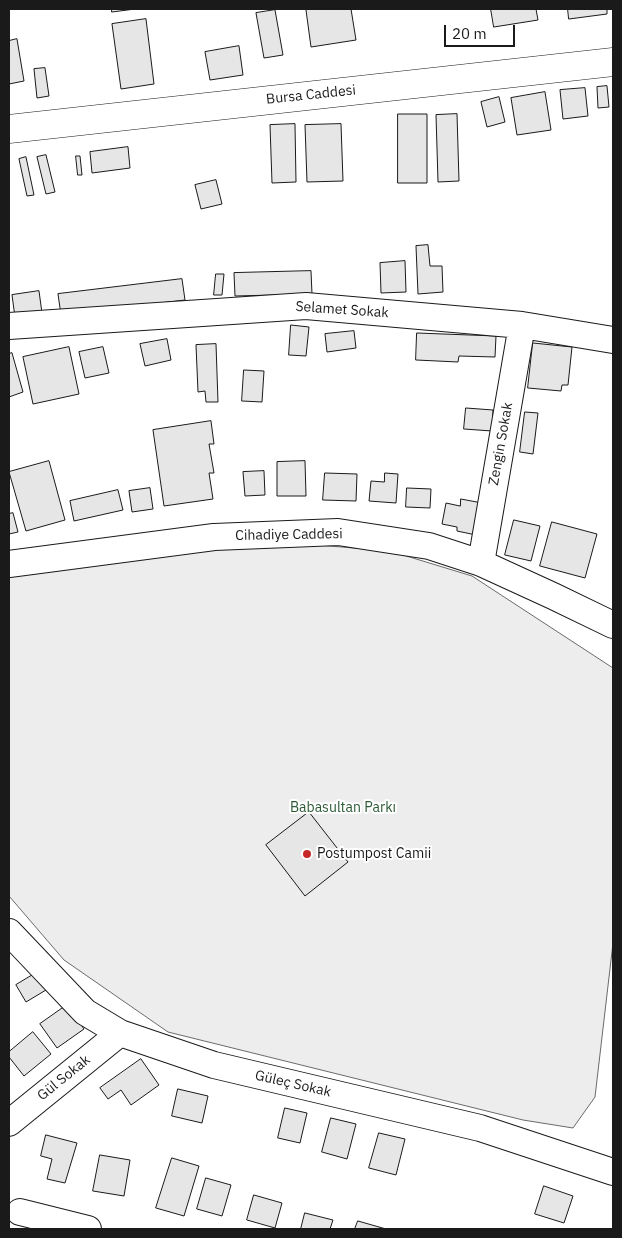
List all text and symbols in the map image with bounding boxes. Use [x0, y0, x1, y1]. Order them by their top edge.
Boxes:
scale bar [447, 15, 518, 47]
text: 20 m [452, 24, 487, 43]
street label: Bursa Caddesi [265, 82, 357, 108]
street label: Selamet Sokak [295, 298, 389, 322]
street label: Zengin Sokak [485, 401, 517, 487]
street label: Cihadiye Caddesi [235, 526, 343, 544]
park label: Babasultan Parkı [290, 800, 396, 816]
place label: Postumpost Camii [317, 846, 431, 862]
marker: Postumpost Camii [301, 848, 313, 860]
street label: Gül Sokak [34, 1052, 94, 1104]
street label: Güleç Sokak [253, 1067, 333, 1101]

